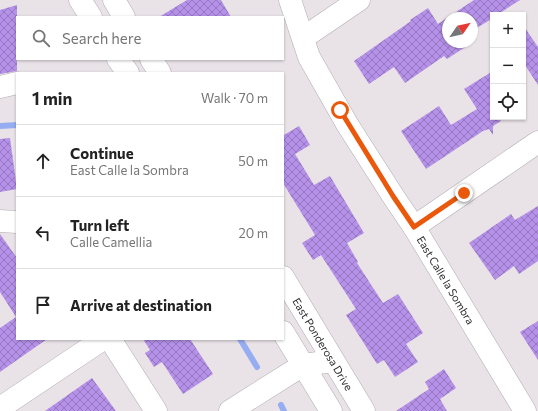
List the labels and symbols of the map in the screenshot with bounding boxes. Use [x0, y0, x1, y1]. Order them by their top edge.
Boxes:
north arrow [442, 12, 478, 48]
route start [331, 101, 349, 119]
route end [455, 184, 473, 202]
street label: East Calle la Sombra [415, 234, 477, 326]
street label: East Ponderosa Drive [290, 295, 356, 393]

